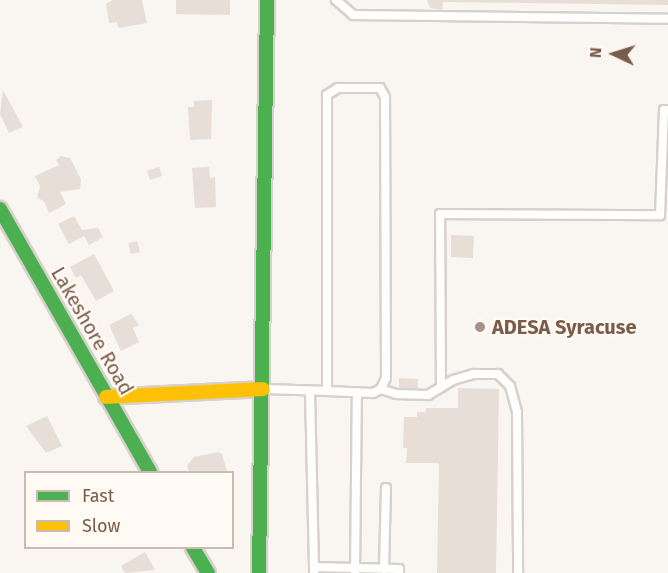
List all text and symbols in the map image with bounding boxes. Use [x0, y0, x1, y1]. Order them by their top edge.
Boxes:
north arrow [584, 24, 644, 84]
text: N [586, 47, 605, 59]
street label: Lakeshore Road [46, 263, 138, 399]
place label: ADESA Syracuse [492, 315, 636, 339]
marker: ADESA Syracuse [473, 320, 487, 334]
legend [24, 471, 234, 549]
text: Fast [82, 485, 114, 507]
text: Slow [82, 515, 120, 537]

